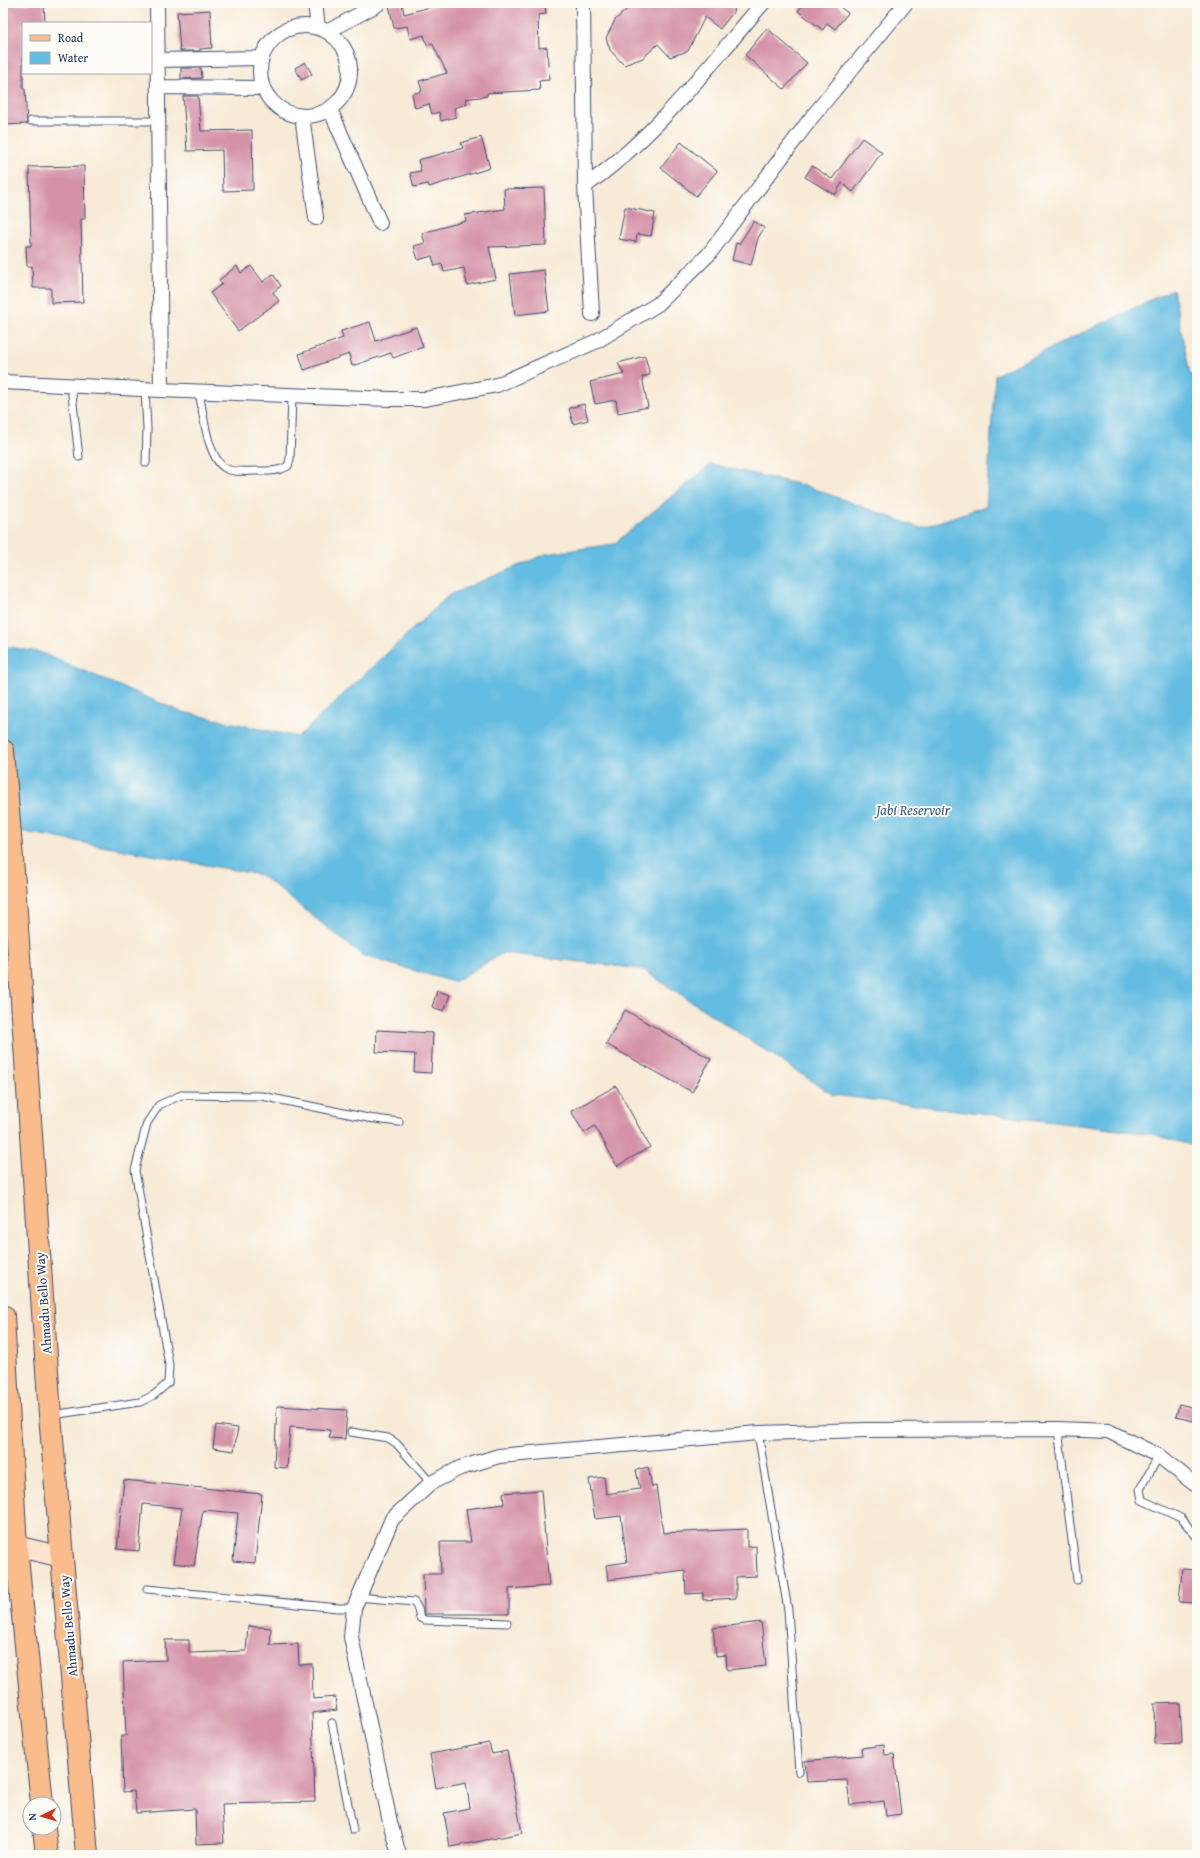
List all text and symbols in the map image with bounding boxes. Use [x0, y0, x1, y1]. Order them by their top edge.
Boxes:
legend [22, 22, 152, 74]
text: Road [58, 29, 84, 46]
text: Water [58, 49, 88, 66]
water label: Jabi Reservoir [874, 800, 951, 820]
street label: Ahmadu Bello Way [30, 1251, 57, 1355]
street label: Ahmadu Bello Way [55, 1574, 82, 1678]
north arrow [22, 1796, 62, 1836]
text: N [24, 1812, 40, 1821]

